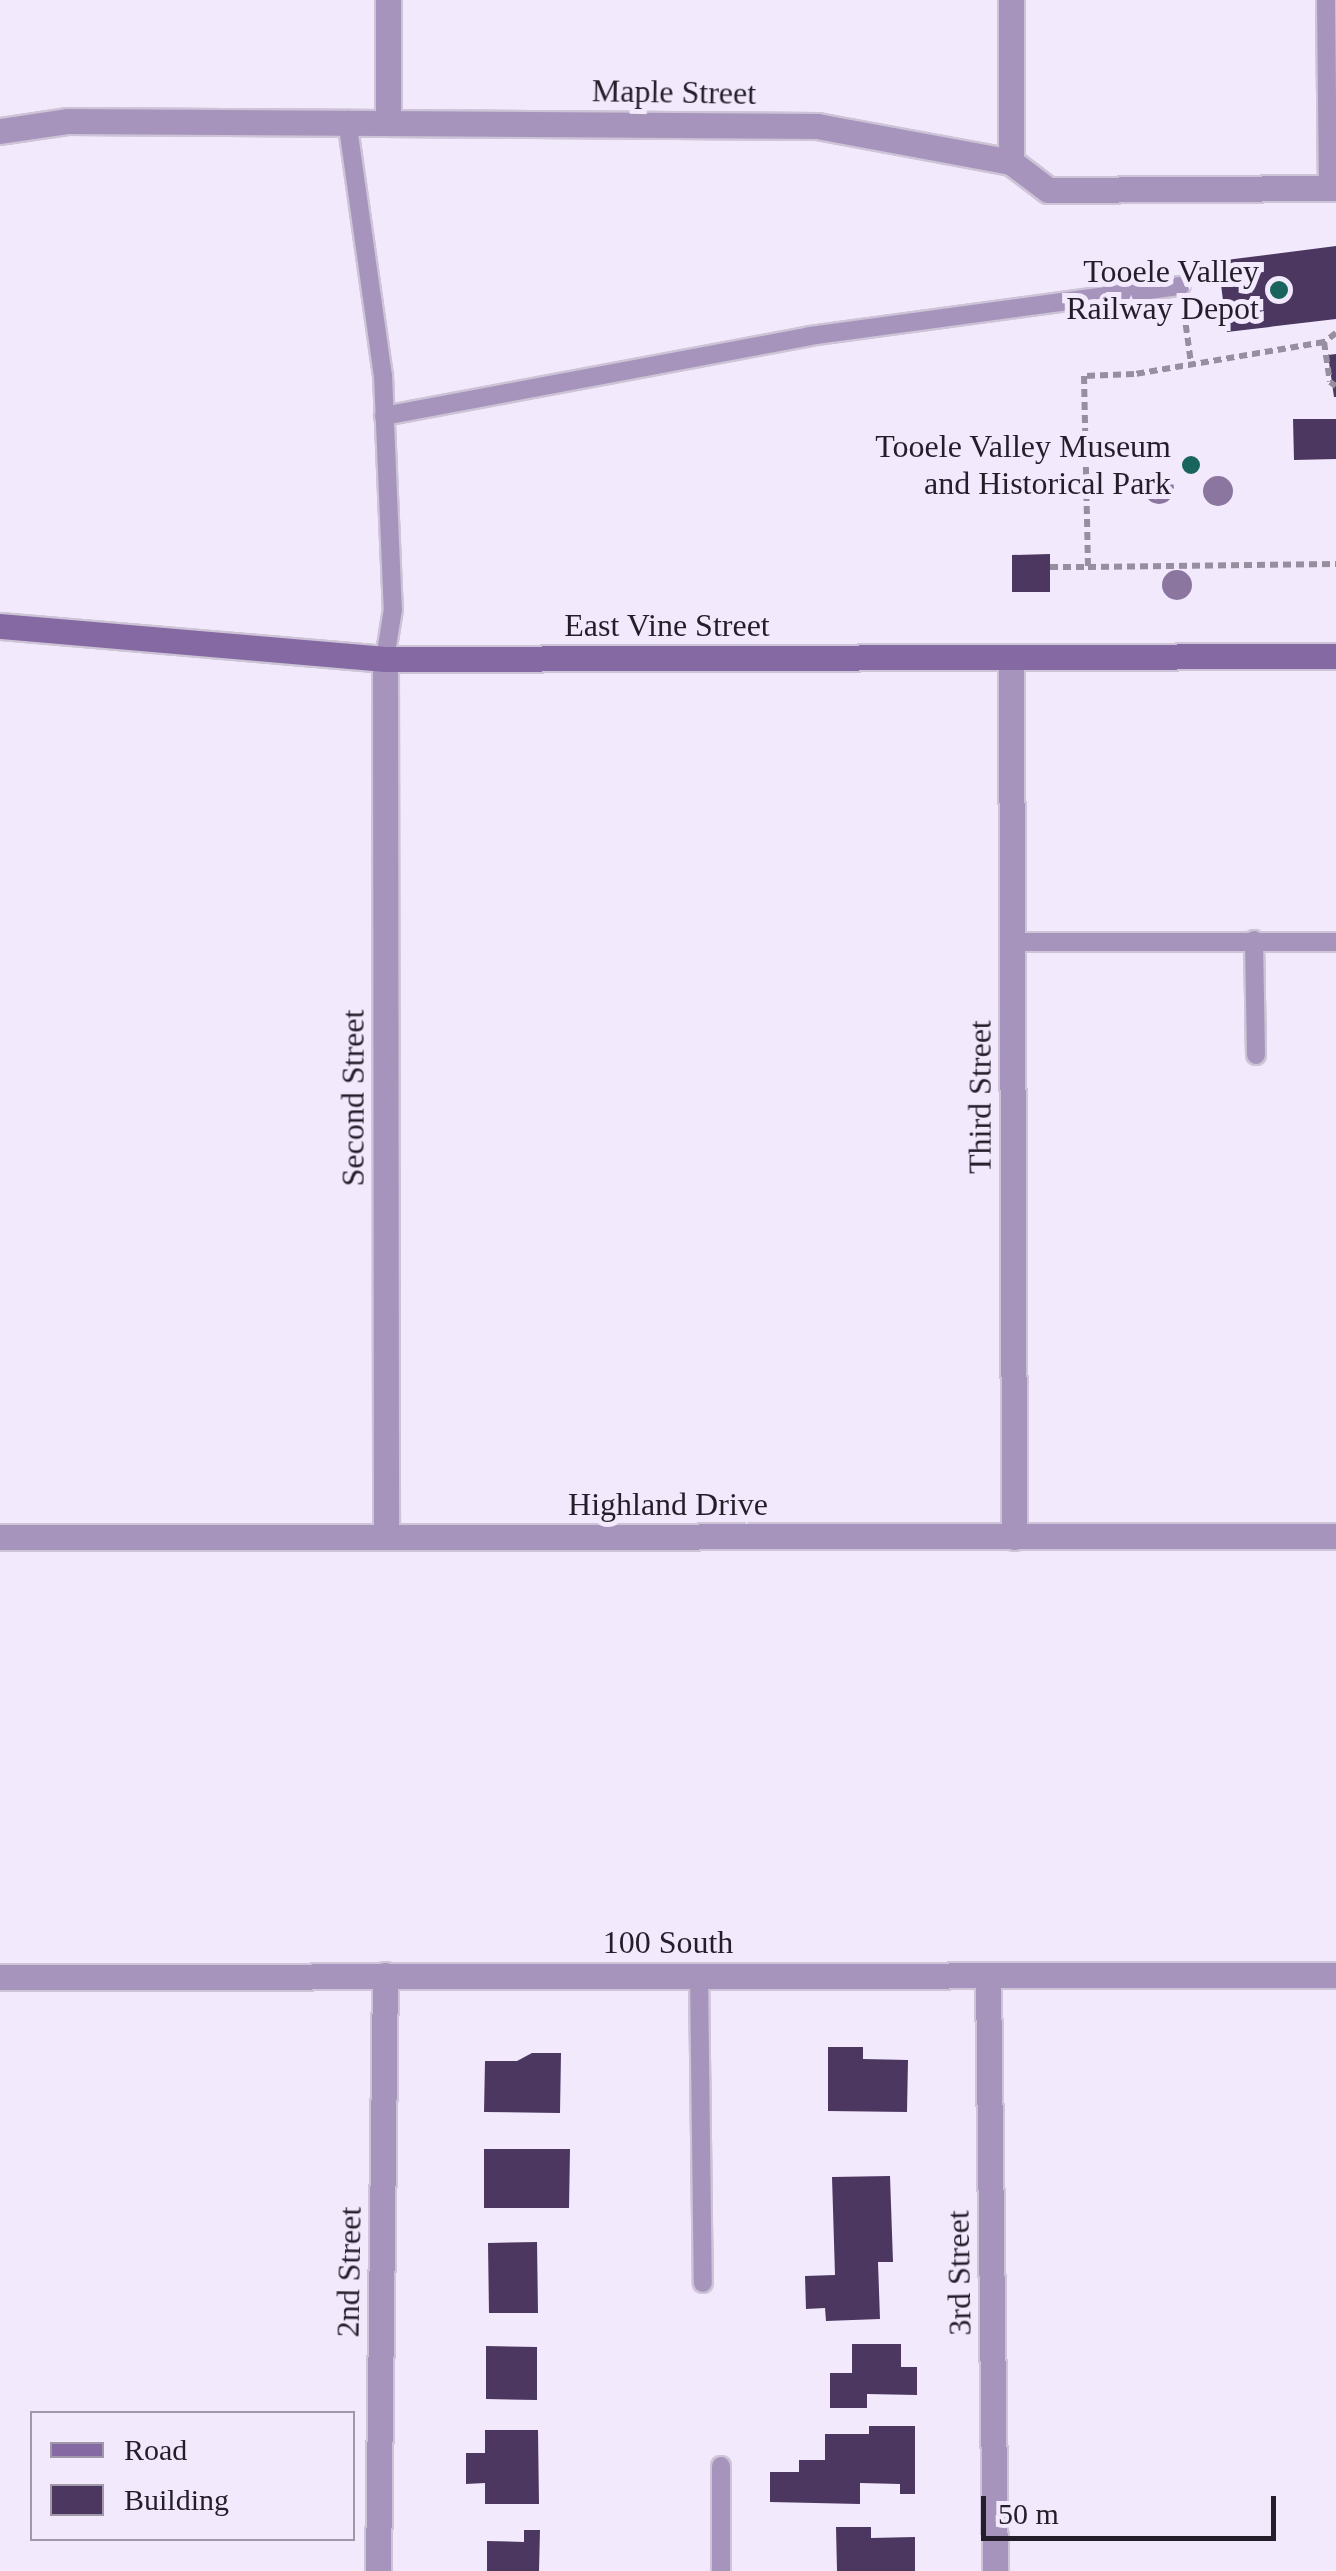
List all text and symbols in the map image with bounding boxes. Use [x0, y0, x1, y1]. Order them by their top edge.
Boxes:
street label: Maple Street [591, 71, 757, 113]
place label: Tooele Valley Railway Depot [1066, 253, 1259, 328]
marker: Tooele Valley Railway Depot [1268, 279, 1290, 301]
place label: Tooele Valley Museum and Historical Park [875, 428, 1171, 503]
marker: Tooele Valley Museum and Historical Park [1180, 454, 1202, 476]
street label: East Vine Street [564, 606, 770, 644]
street label: Second Street [334, 1010, 372, 1186]
street label: Third Street [961, 1020, 999, 1174]
street label: Highland Drive [568, 1485, 768, 1523]
street label: 100 South [603, 1923, 733, 1961]
street label: 2nd Street [329, 2206, 369, 2338]
street label: 3rd Street [939, 2210, 979, 2336]
legend [30, 2411, 355, 2541]
text: Road [124, 2433, 187, 2466]
scale bar [986, 2476, 1281, 2538]
text: Building [124, 2483, 229, 2516]
text: 50 m [998, 2497, 1059, 2530]

